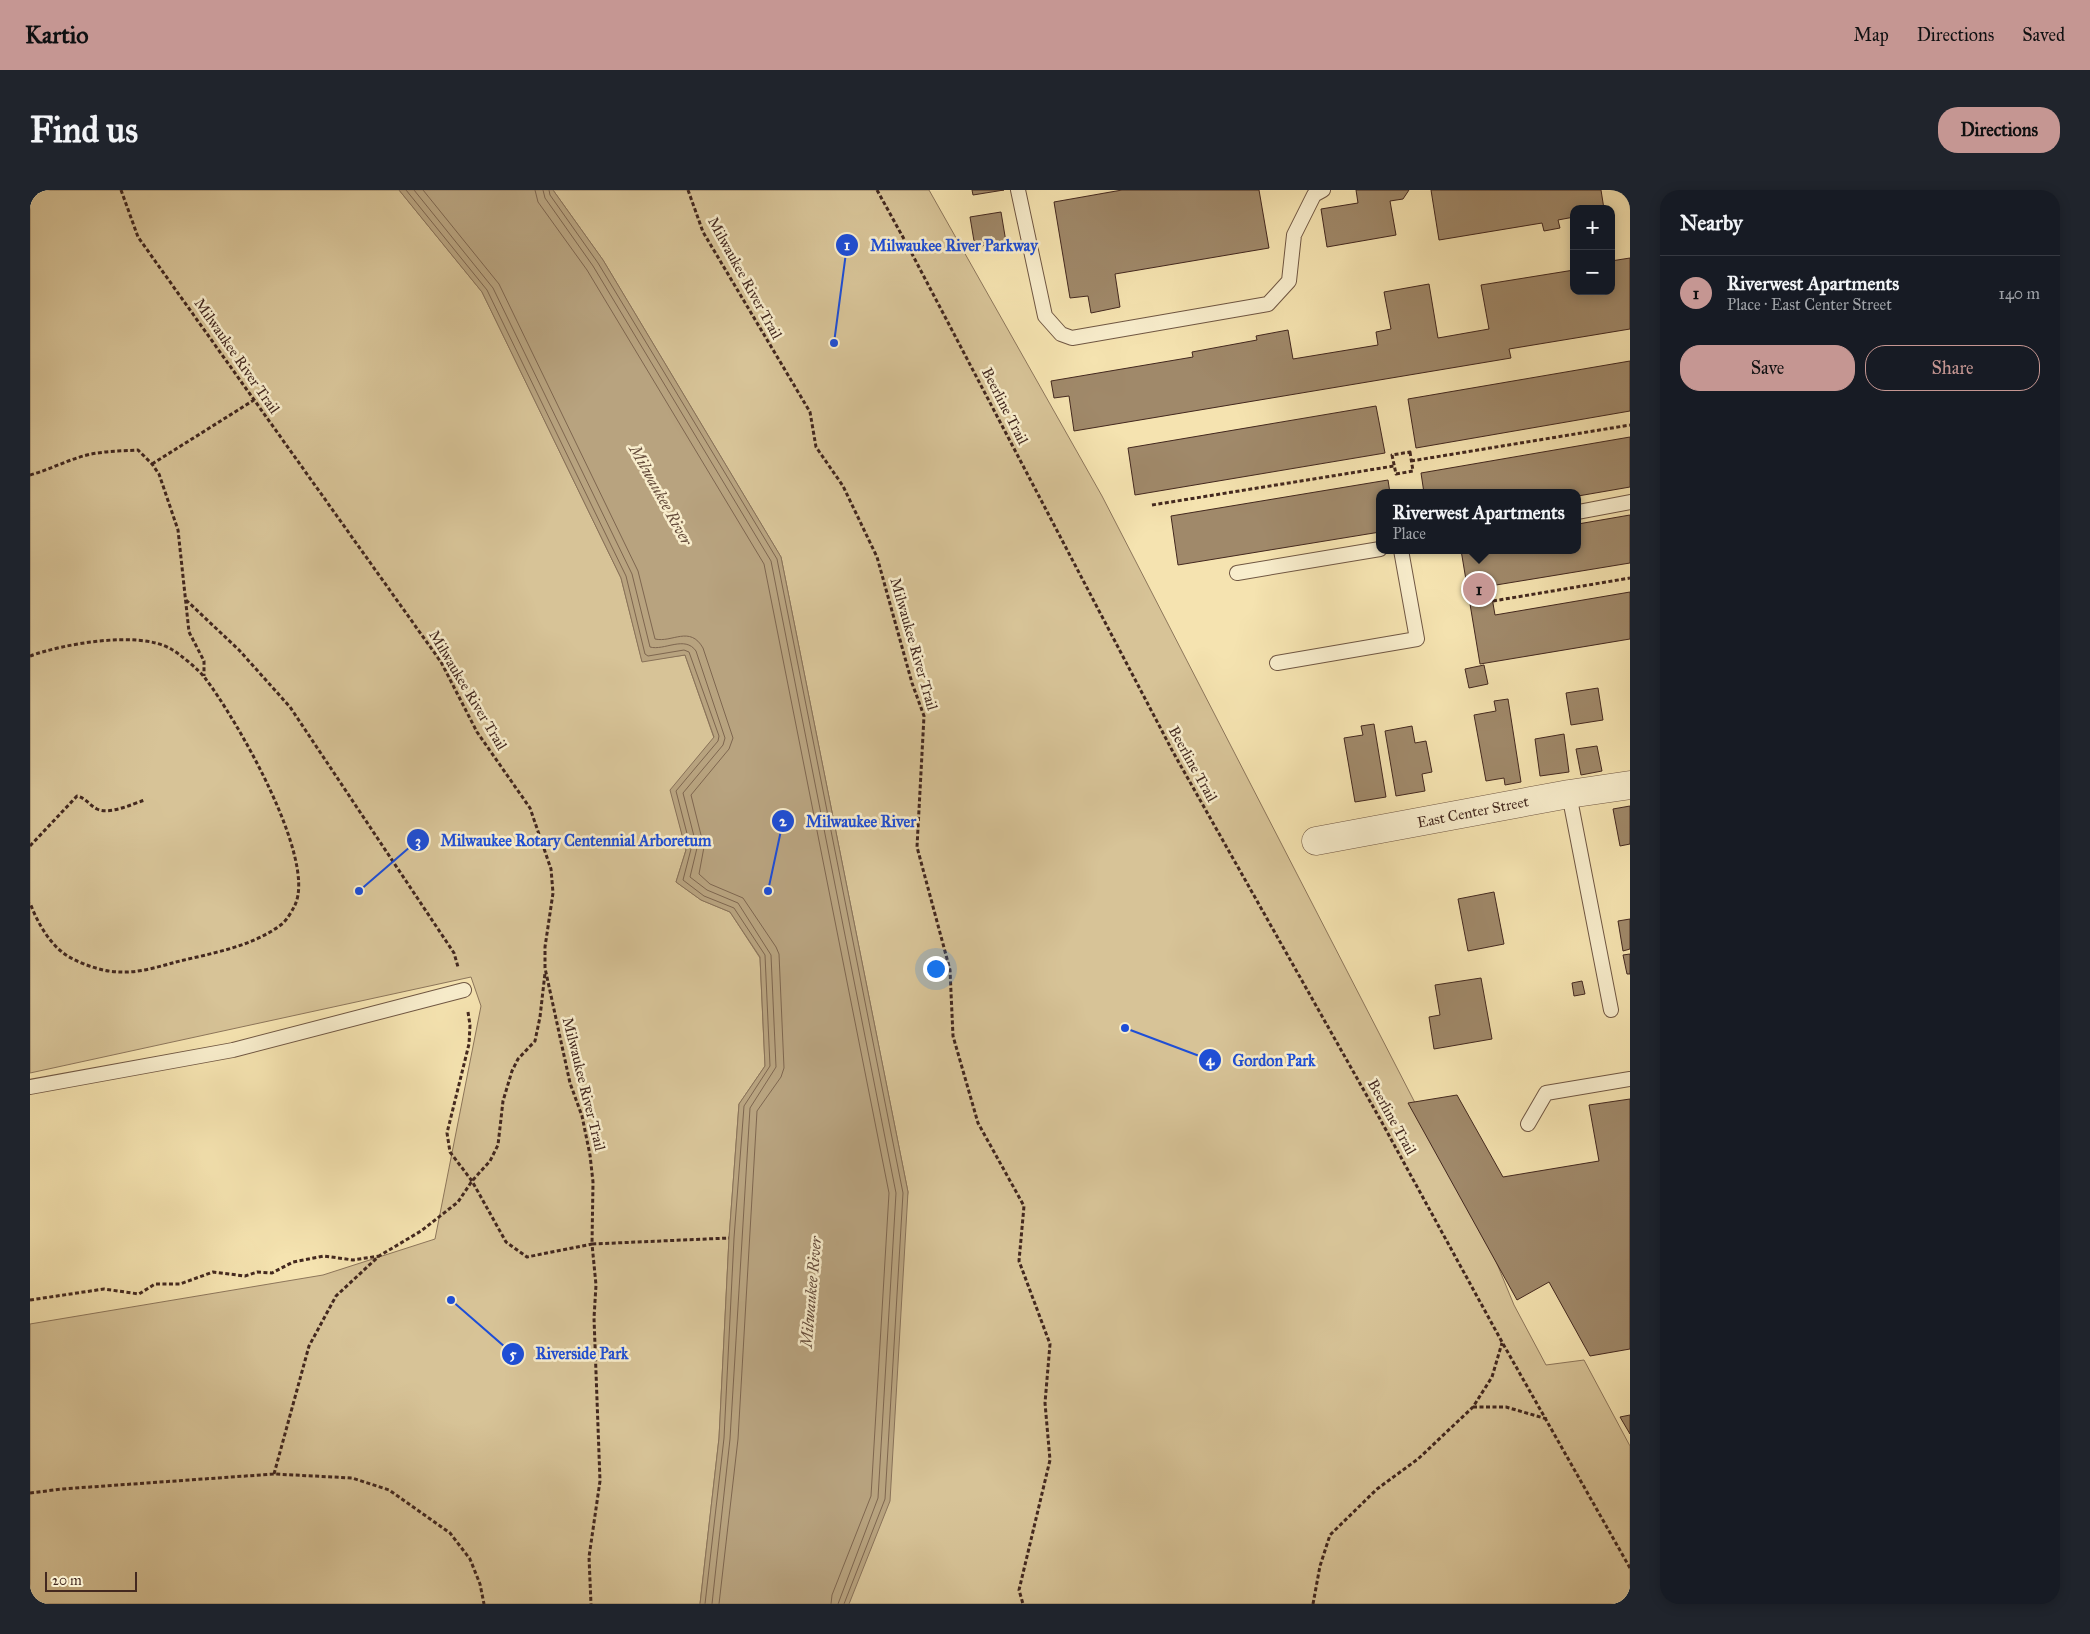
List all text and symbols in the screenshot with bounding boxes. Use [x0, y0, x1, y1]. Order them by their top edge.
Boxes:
text: Kartio [25, 20, 88, 50]
text: Map [1853, 24, 1889, 46]
text: Directions [1917, 24, 1994, 46]
text: Saved [2022, 24, 2065, 46]
button: Directions [1938, 107, 2060, 153]
text: Find us [30, 109, 138, 152]
map controls [1570, 205, 1615, 295]
button: + [1570, 205, 1615, 250]
text: Nearby [1680, 210, 1743, 236]
street label: Milwaukee River Trail [704, 214, 787, 343]
callout: Milwaukee River Parkway [835, 230, 1047, 261]
text: 1 [844, 236, 850, 254]
text: Milwaukee River Parkway [870, 236, 1039, 256]
button: − [1570, 250, 1615, 295]
text: Riverwest Apartments [1727, 272, 1899, 295]
text: 1 [1693, 284, 1699, 303]
text: 140 m [1999, 284, 2040, 303]
street label: Milwaukee River Trail [190, 295, 284, 418]
text: Place · East Center Street [1727, 295, 1892, 314]
button: Save [1680, 345, 1855, 391]
button: Share [1865, 345, 2040, 391]
street label: Beerline Trail [978, 365, 1032, 448]
water label: Milwaukee River [625, 440, 697, 550]
popup [1376, 489, 1581, 554]
text: Riverwest Apartments [1392, 501, 1565, 524]
text: Place [1392, 524, 1426, 543]
pin: 1 [1463, 570, 1495, 608]
street label: Milwaukee River Trail [886, 576, 942, 713]
street label: Milwaukee River Trail [425, 627, 511, 754]
street label: Beerline Trail [1165, 723, 1222, 806]
street label: East Center Street [1416, 792, 1531, 832]
callout: Milwaukee River [771, 806, 926, 837]
text: 2 [779, 812, 787, 830]
text: Milwaukee River [806, 812, 917, 831]
callout: Milwaukee Rotary Centennial Arboretum [406, 825, 722, 856]
text: Milwaukee Rotary Centennial Arboretum [440, 831, 712, 851]
text: 3 [415, 832, 421, 851]
your location [923, 956, 949, 982]
street label: Milwaukee River Trail [559, 1015, 610, 1153]
callout: Gordon Park [1198, 1045, 1326, 1076]
text: 4 [1206, 1051, 1215, 1070]
text: Gordon Park [1232, 1051, 1316, 1070]
street label: Beerline Trail [1364, 1076, 1421, 1159]
water label: Milwaukee River [796, 1234, 825, 1350]
callout: Riverside Park [501, 1338, 638, 1369]
text: Riverside Park [536, 1344, 629, 1363]
text: 5 [510, 1345, 517, 1363]
scale bar [45, 1569, 138, 1592]
text: 20 m [52, 1572, 82, 1589]

